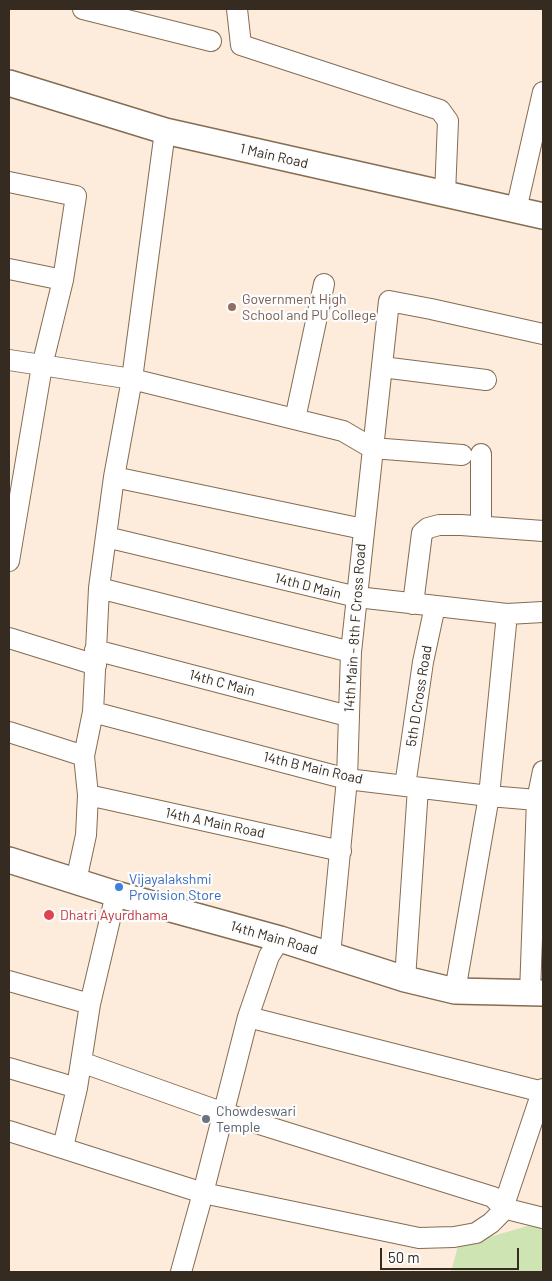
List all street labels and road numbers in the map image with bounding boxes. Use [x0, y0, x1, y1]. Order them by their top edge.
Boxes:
street label: 1 Main Road [238, 140, 310, 172]
street label: 14th Main - 8th F Cross Road [341, 543, 369, 713]
street label: 14th D Main [273, 570, 343, 602]
street label: 5th D Cross Road [403, 644, 435, 748]
street label: 14th C Main [187, 666, 257, 700]
street label: 14th B Main Road [262, 748, 364, 788]
street label: 14th A Main Road [164, 804, 266, 842]
street label: 14th Main Road [228, 918, 320, 958]

